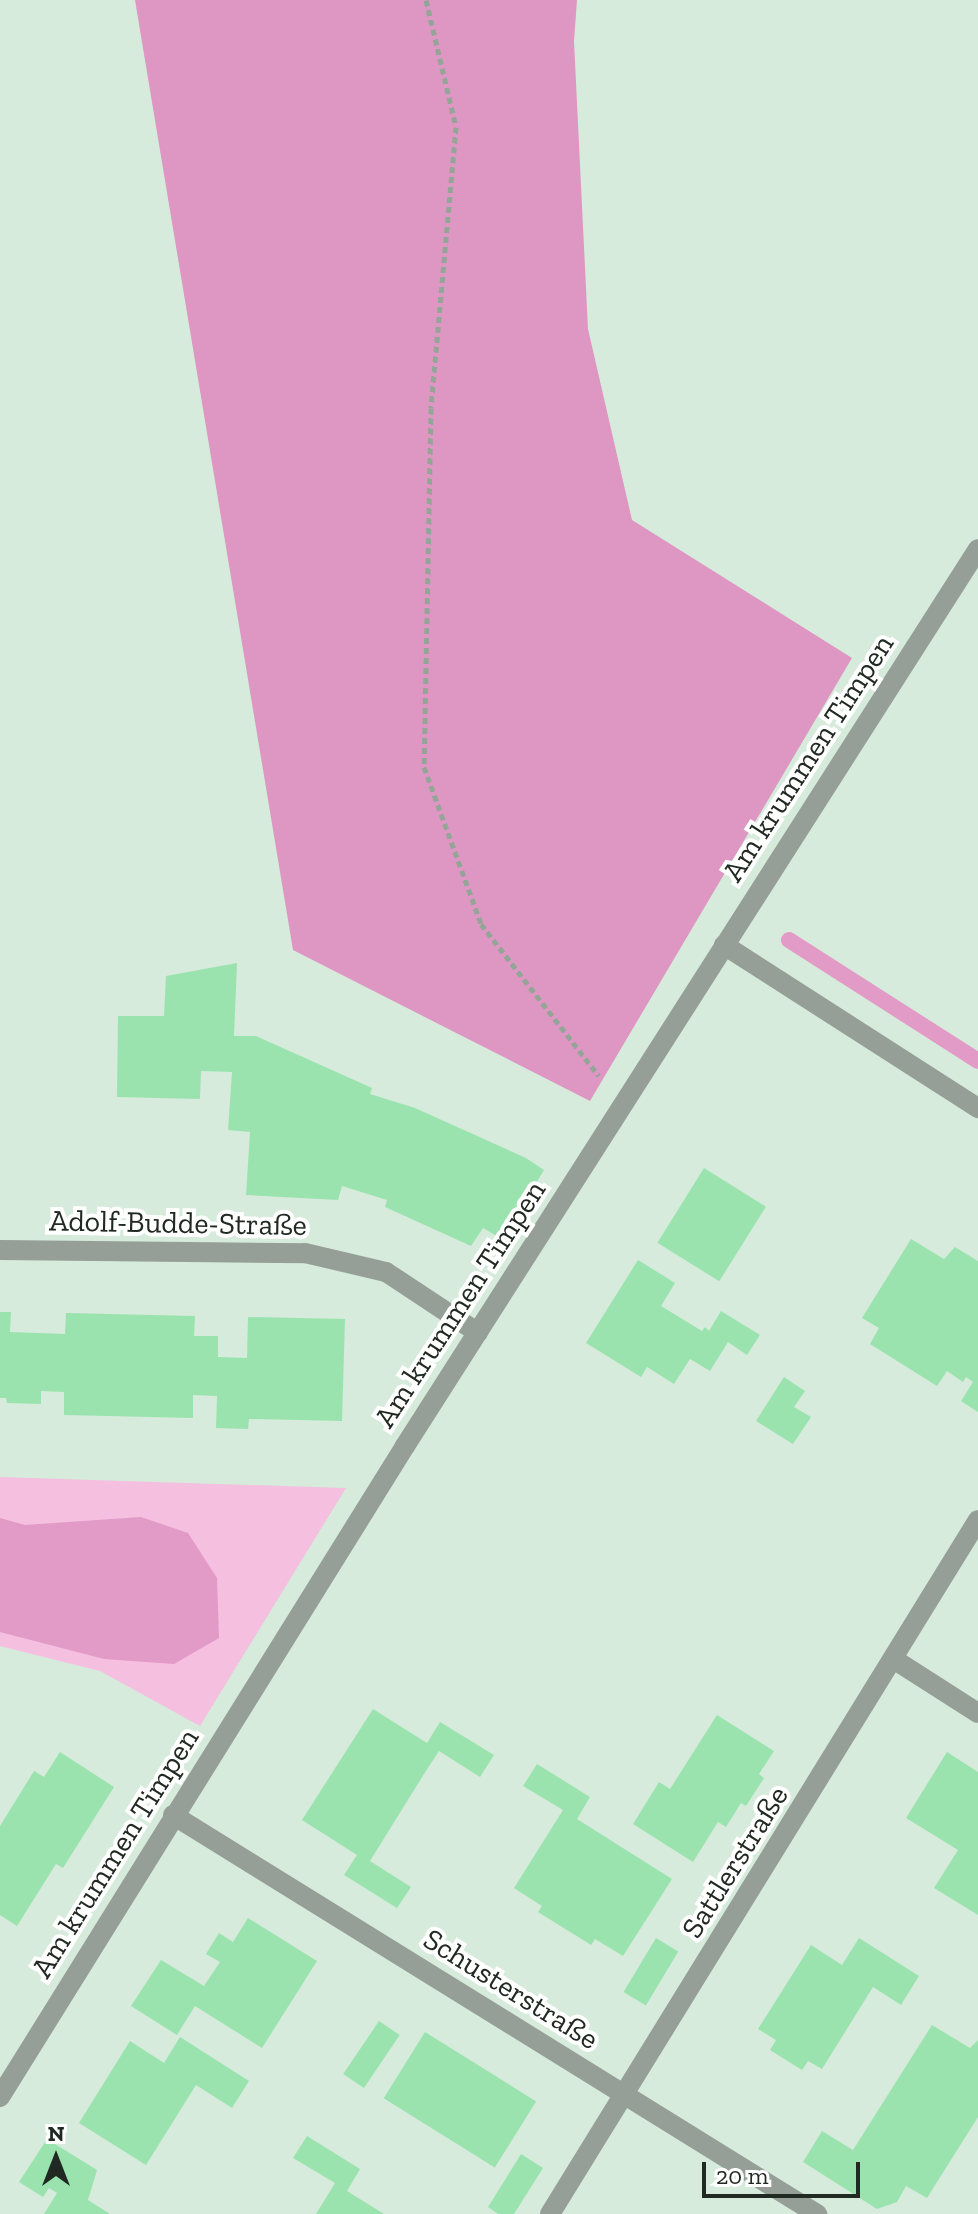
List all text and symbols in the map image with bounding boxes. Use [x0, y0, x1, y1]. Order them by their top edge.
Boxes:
street label: Am krummen Timpen [715, 628, 901, 888]
street label: Am krummen Timpen [367, 1174, 553, 1434]
street label: Adolf-Budde-Straße [49, 1203, 307, 1243]
street label: Am krummen Timpen [23, 1721, 207, 1985]
street label: Sattlerstraße [674, 1779, 796, 1945]
street label: Schusterstraße [417, 1921, 605, 2057]
north arrow [16, 2118, 96, 2198]
text: N [48, 2120, 64, 2147]
scale bar [706, 2146, 864, 2196]
text: 20 m [716, 2161, 768, 2190]

